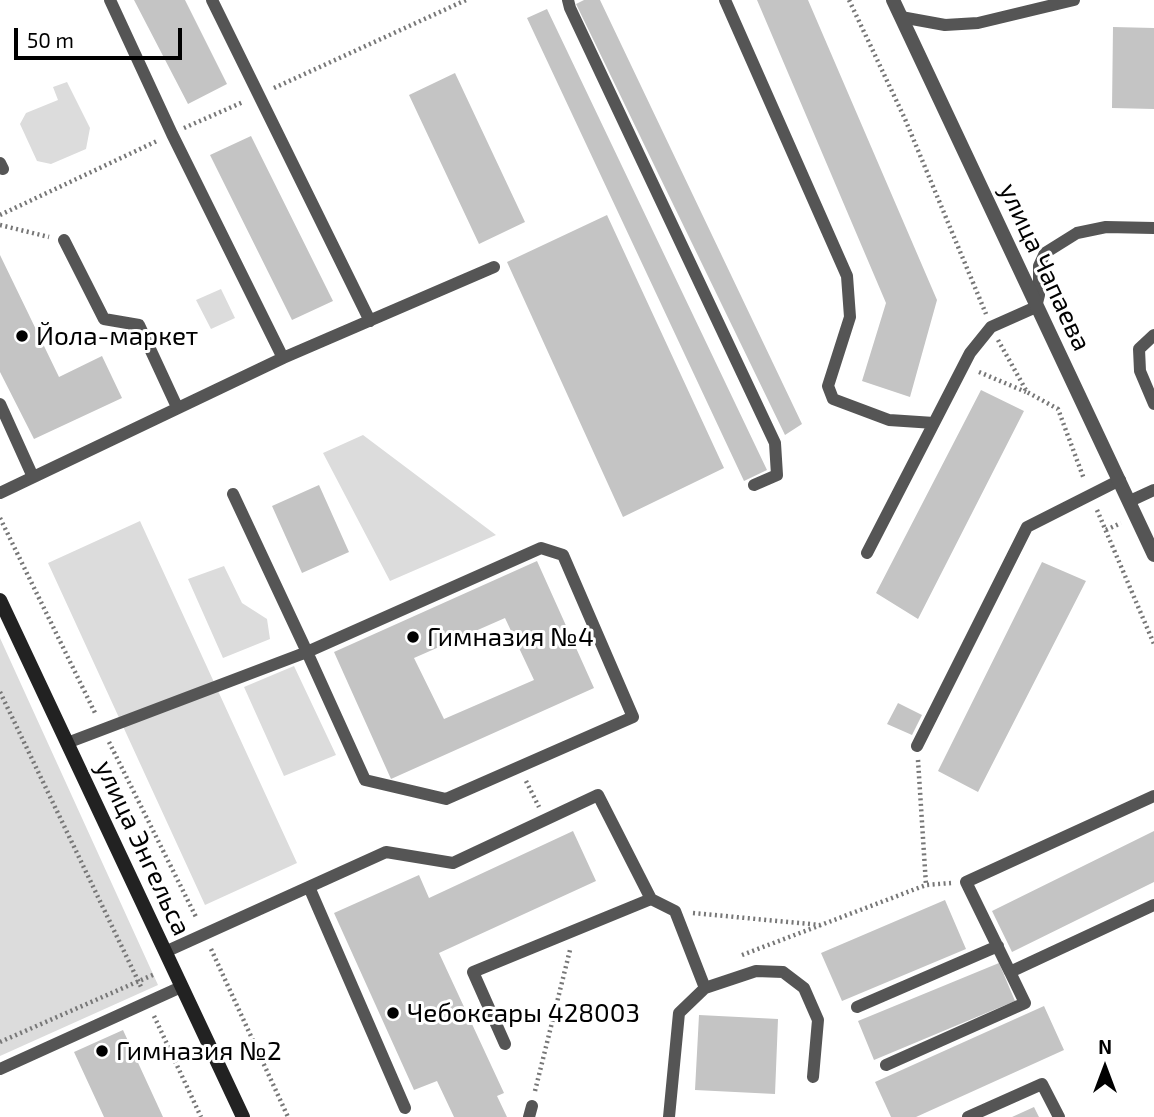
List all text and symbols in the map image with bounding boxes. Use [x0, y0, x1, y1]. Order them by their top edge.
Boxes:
scale bar [18, 14, 186, 58]
text: 50 m [27, 27, 74, 52]
street label: улица Чапаева [993, 178, 1097, 356]
place label: Йола-маркет [36, 320, 198, 352]
marker: Йола-маркет [14, 328, 30, 344]
place label: Гимназия №4 [427, 621, 594, 653]
marker: Гимназия №4 [405, 629, 421, 645]
street label: улица Энгельса [89, 756, 197, 940]
place label: Чебоксары 428003 [407, 997, 640, 1029]
marker: Чебоксары 428003 [385, 1005, 401, 1021]
north arrow [1070, 1033, 1140, 1103]
place label: Гимназия №2 [116, 1035, 281, 1067]
text: N [1098, 1035, 1112, 1058]
marker: Гимназия №2 [94, 1043, 110, 1059]

